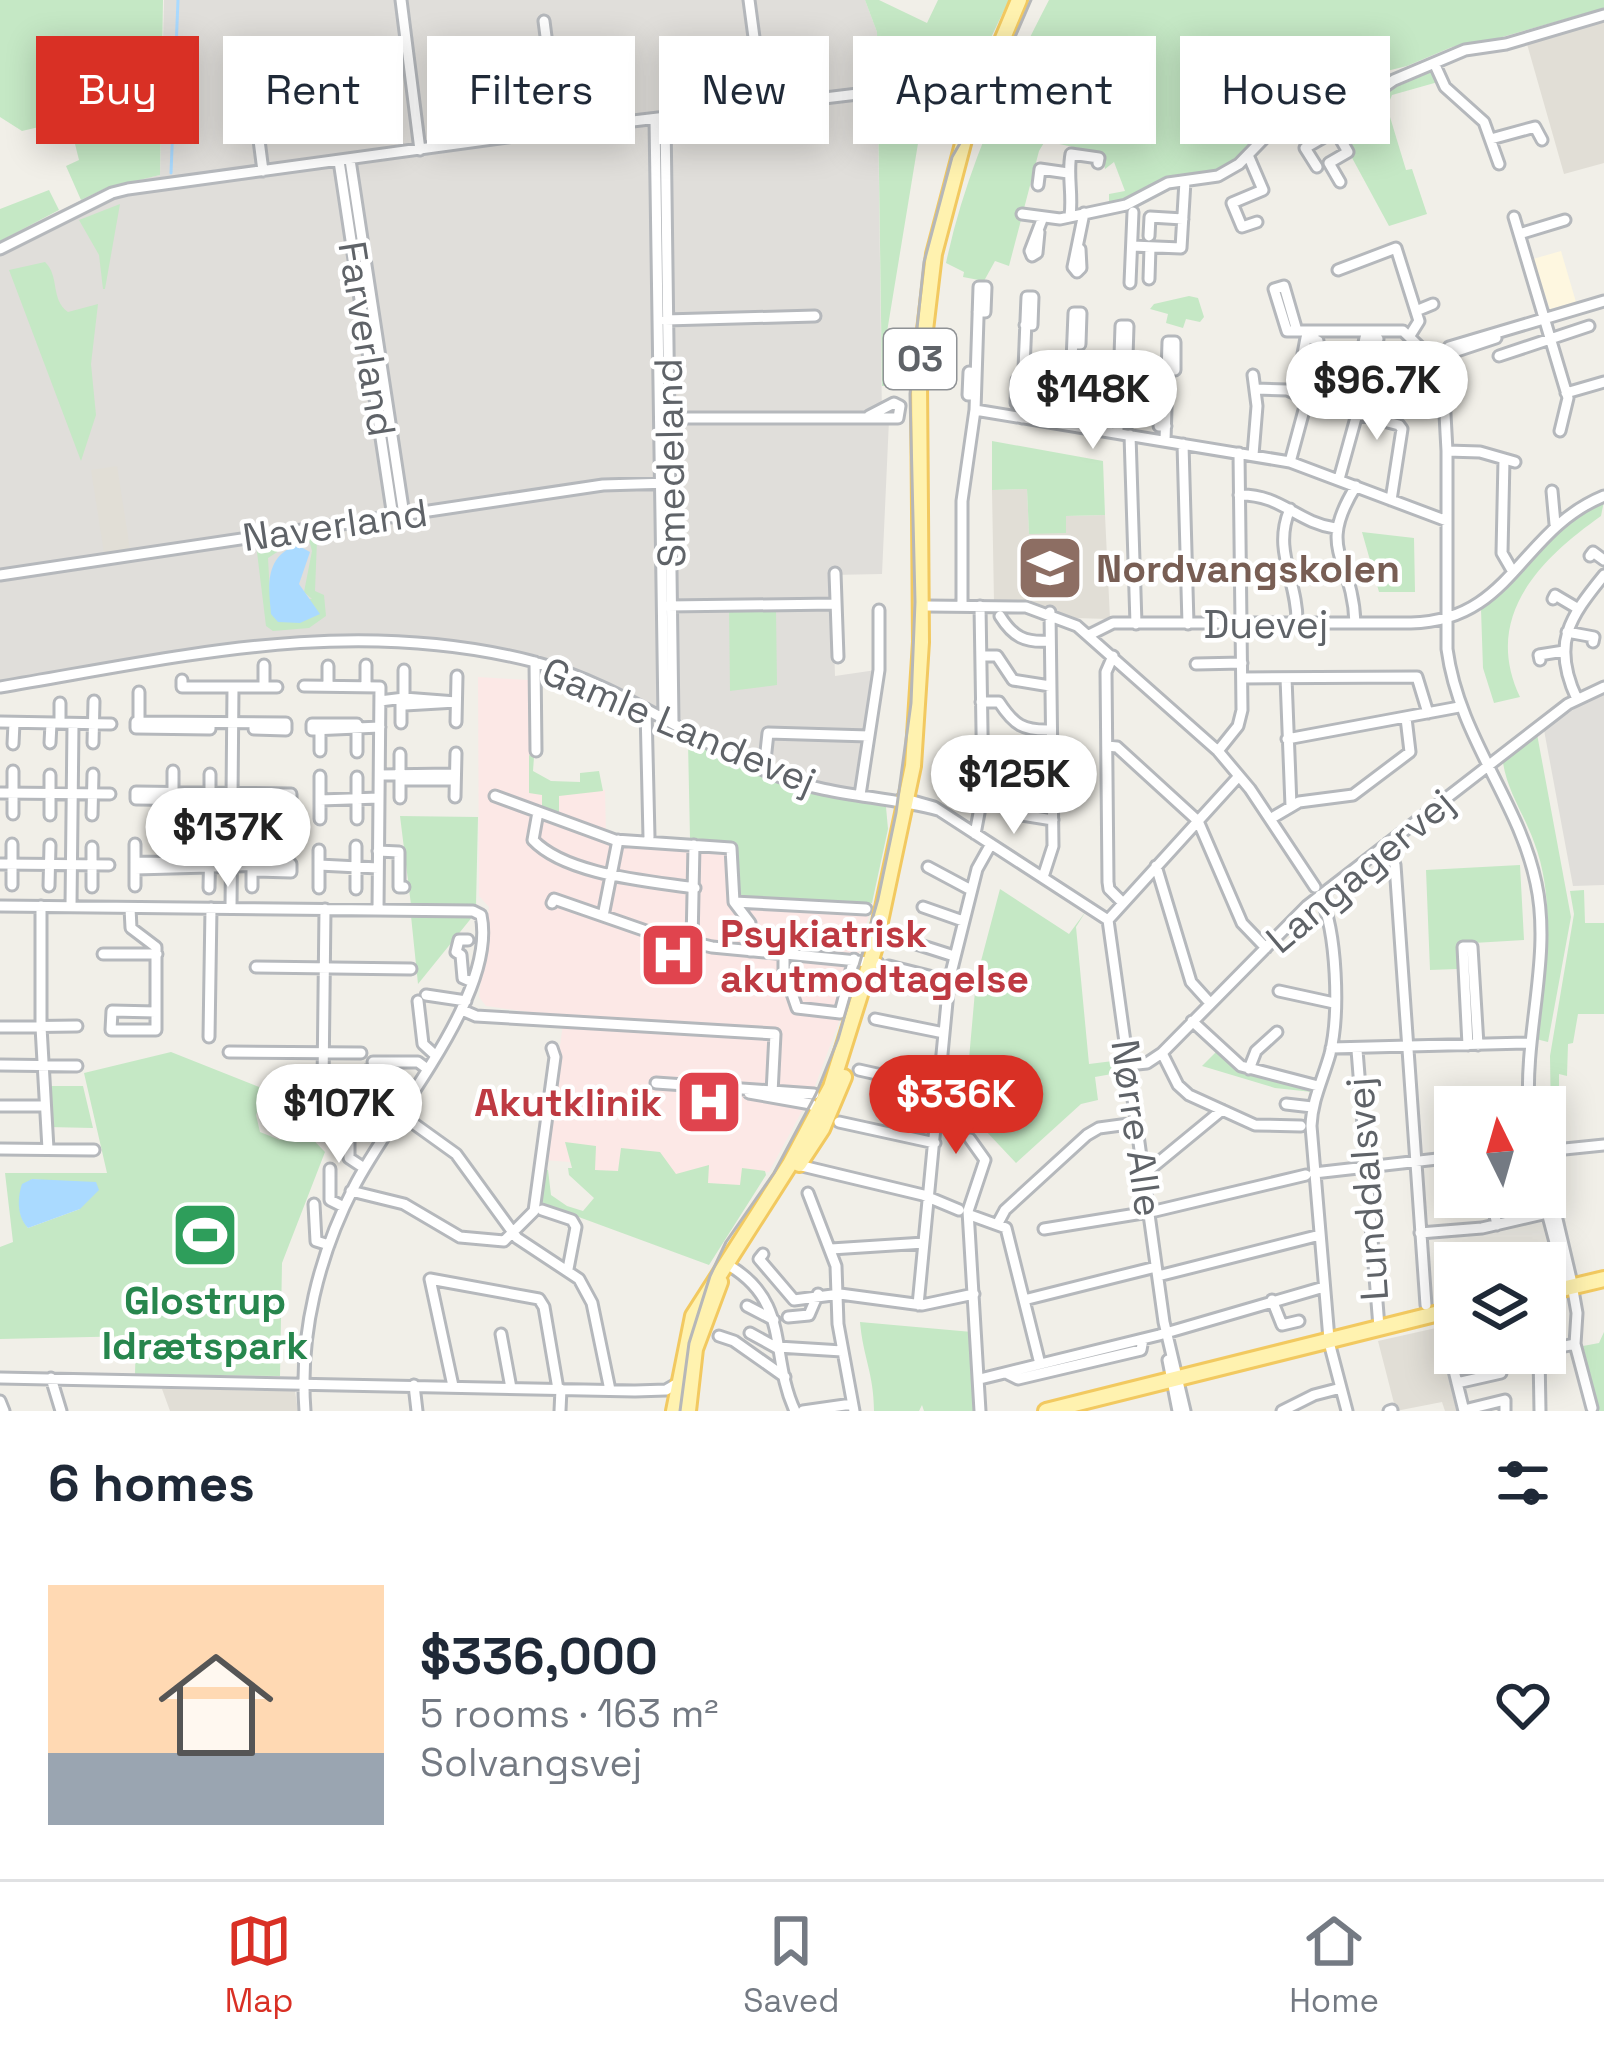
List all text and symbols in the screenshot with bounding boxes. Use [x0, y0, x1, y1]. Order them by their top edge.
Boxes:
chip: Buy [36, 36, 199, 144]
chip: Rent [223, 36, 403, 144]
chip: Filters [427, 36, 635, 144]
chip: New [659, 36, 829, 144]
chip: Apartment [853, 36, 1156, 144]
chip: House [1180, 36, 1390, 144]
street label: Farverland [327, 238, 407, 440]
road number: O3 [884, 329, 956, 389]
pin: $96.7K [1279, 341, 1475, 443]
pin: $148K [1009, 350, 1177, 452]
text: $96.7K [1313, 355, 1441, 404]
street label: Smedeland [644, 358, 696, 568]
text: $148K [1036, 364, 1150, 413]
street label: Naverland [239, 488, 431, 562]
school or university icon: Nordvangskolen [1015, 533, 1085, 603]
place label: Nordvangskolen [1096, 544, 1400, 593]
street label: Duevej [1204, 600, 1328, 649]
street label: Gamle Landevej [535, 646, 823, 806]
pin: $125K [930, 735, 1098, 837]
text: $125K [958, 749, 1070, 798]
street label: Langagervej [1256, 778, 1464, 964]
pin: $137K [144, 788, 312, 890]
text: $137K [173, 802, 284, 851]
place label: Psykiatrisk akutmodtagelse [720, 909, 1029, 1003]
hospital icon: Psykiatrisk akutmodtagelse [638, 920, 708, 990]
street label: Nørre Alle [1100, 1036, 1174, 1220]
pin: $336K [872, 1055, 1040, 1157]
pin: $107K [255, 1064, 423, 1166]
hospital icon: Akutklinik [674, 1067, 744, 1137]
text: $336K [896, 1069, 1016, 1118]
street label: Lunddalsvej [1335, 1076, 1399, 1302]
text: $107K [283, 1078, 395, 1127]
place label: Akutklinik [474, 1078, 662, 1127]
north arrow [1434, 1086, 1566, 1218]
map controls [1434, 1086, 1566, 1374]
sports icon: Glostrup Idrætspark [170, 1200, 240, 1270]
button: layers [1434, 1242, 1566, 1374]
place label: Glostrup Idrætspark [102, 1276, 308, 1370]
icon: filters [1490, 1450, 1556, 1516]
text: 6 homes [48, 1451, 255, 1516]
text: $336,000 [420, 1624, 658, 1689]
icon: home [144, 1633, 288, 1777]
icon: heart [1490, 1672, 1556, 1738]
text: 5 rooms · 163 m² [420, 1689, 719, 1738]
text: Solvangsvej [420, 1738, 642, 1787]
tab: Map [225, 1908, 294, 2022]
tab: Saved [743, 1908, 840, 2022]
tab: Home [1289, 1908, 1379, 2022]

